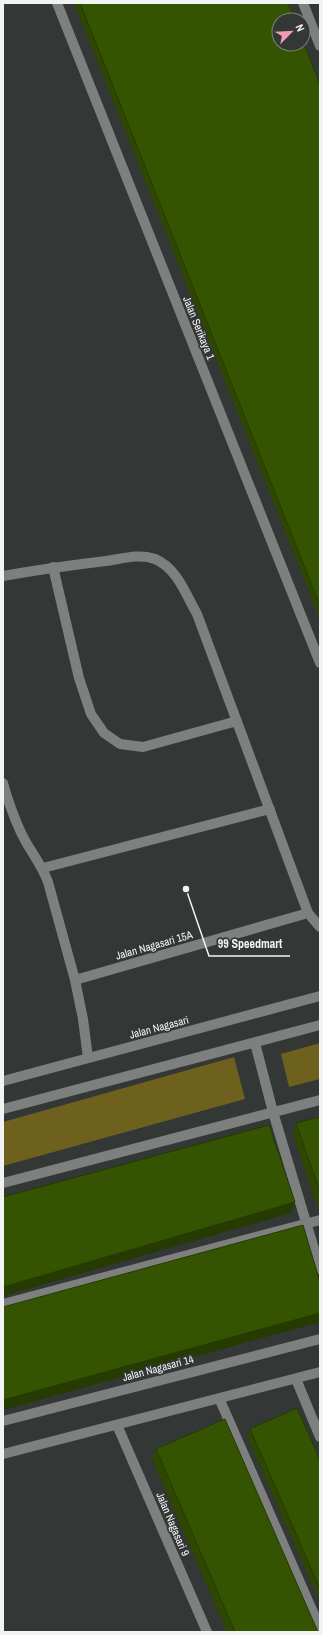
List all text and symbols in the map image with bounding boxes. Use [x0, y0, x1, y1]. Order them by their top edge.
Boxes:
north arrow [271, 12, 311, 52]
text: N [292, 22, 308, 34]
street label: Jalan Serikaya 1 [180, 294, 218, 362]
street label: Jalan Nagasari 15A [114, 927, 195, 963]
callout: 99 Speedmart [209, 932, 290, 956]
text: 99 Speedmart [218, 936, 283, 952]
street label: Jalan Nagasari [128, 1012, 190, 1042]
street label: Jalan Nagasari 14 [121, 1352, 195, 1384]
street label: Jalan Nagasari 9 [153, 1490, 193, 1558]

